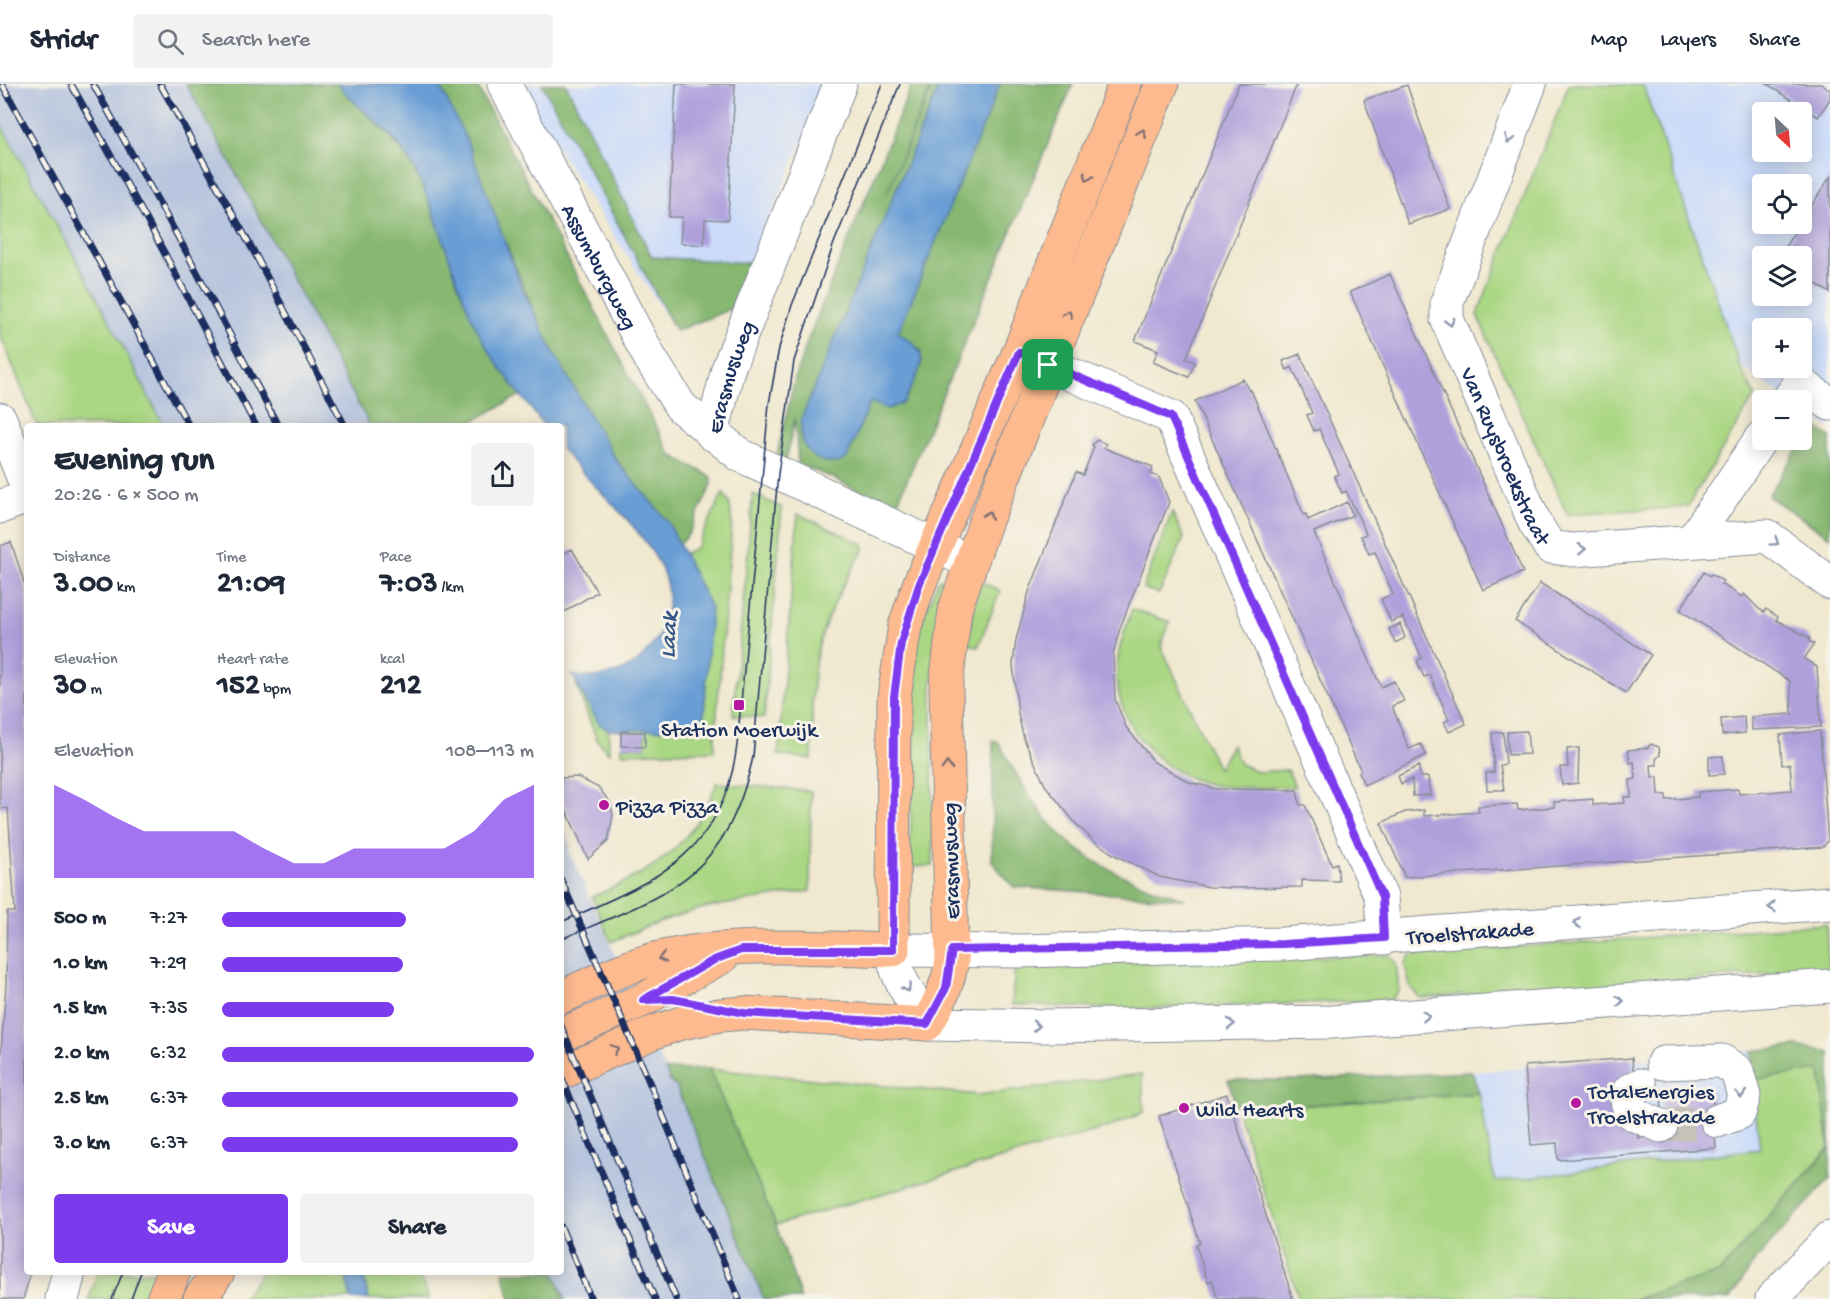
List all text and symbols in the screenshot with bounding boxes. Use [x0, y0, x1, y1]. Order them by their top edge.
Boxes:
search box [133, 14, 553, 68]
text: Stridr [30, 25, 97, 58]
icon: search [154, 25, 187, 58]
text: Search here [202, 28, 310, 54]
text: Map [1591, 29, 1627, 54]
text: Layers [1660, 29, 1716, 54]
text: Share [1749, 29, 1800, 54]
north arrow [1752, 102, 1812, 162]
map controls [1752, 102, 1812, 450]
one-way arrow [1135, 129, 1147, 140]
one-way arrow [1504, 133, 1516, 144]
one-way arrow [1083, 171, 1095, 182]
button: locate [1752, 174, 1812, 234]
street label: Assumburgweg [553, 201, 641, 335]
button: layers [1752, 246, 1812, 306]
one-way arrow [1061, 309, 1073, 320]
one-way arrow [1443, 316, 1455, 327]
street label: Erasmusweg [704, 318, 763, 437]
button: + [1752, 318, 1812, 378]
pin [1022, 339, 1073, 390]
icon: arrive [1031, 348, 1064, 381]
street label: Van Ruysbroekstraat [1452, 363, 1555, 553]
button: − [1752, 390, 1812, 450]
text: Evening run [54, 443, 214, 481]
button: share [471, 443, 534, 506]
text: 20:26 · 6 × 500 m [54, 485, 199, 508]
one-way arrow [981, 510, 993, 521]
one-way arrow [1768, 534, 1779, 545]
one-way arrow [1578, 542, 1587, 555]
text: Distance [54, 549, 111, 568]
text: Time [217, 549, 246, 568]
text: Pace [380, 549, 411, 568]
text: 3.00 [54, 568, 113, 603]
text: 21:09 [217, 568, 285, 603]
text: 7:03 [380, 568, 438, 603]
text: km [113, 579, 135, 598]
text: /km [438, 579, 464, 598]
water label: Laak [655, 609, 686, 659]
text: Elevation [54, 651, 118, 670]
text: Heart rate [217, 651, 289, 670]
text: kcal [380, 651, 405, 670]
text: 30 [54, 670, 87, 705]
text: 152 [217, 670, 260, 705]
text: 212 [380, 670, 422, 705]
text: m [87, 681, 102, 700]
text: bpm [260, 681, 291, 700]
marker: Station Moerwijk [732, 698, 746, 712]
place label: Station Moerwijk [661, 719, 819, 745]
text: Elevation [54, 741, 134, 764]
text: 108–113 m [446, 741, 534, 764]
one-way arrow [941, 762, 953, 771]
place label: Pizza Pizza [615, 796, 719, 822]
marker: Pizza Pizza [597, 798, 611, 812]
street label: Erasmusweg [938, 802, 968, 920]
one-way arrow [1767, 900, 1776, 913]
text: 500 m [54, 908, 106, 931]
text: 7:27 [150, 908, 187, 931]
one-way arrow [1573, 916, 1582, 929]
street label: Troelstrakade [1404, 918, 1535, 953]
one-way arrow [657, 950, 667, 963]
text: 1.0 km [54, 953, 108, 976]
text: 7:29 [150, 953, 187, 976]
one-way arrow [900, 982, 911, 992]
one-way arrow [1616, 995, 1625, 1008]
text: 1.5 km [54, 998, 107, 1021]
text: 7:35 [150, 998, 188, 1021]
one-way arrow [1422, 1009, 1431, 1022]
one-way arrow [1227, 1017, 1236, 1030]
one-way arrow [1032, 1020, 1041, 1032]
text: 2.0 km [54, 1043, 109, 1066]
text: 6:32 [150, 1043, 187, 1066]
one-way arrow [608, 1045, 619, 1057]
place label: TotalEnergies Troelstrakade [1586, 1081, 1716, 1132]
text: 2.5 km [54, 1088, 108, 1111]
text: 6:37 [150, 1088, 187, 1111]
one-way arrow [1734, 1089, 1747, 1099]
marker: TotalEnergies Troelstrakade [1569, 1096, 1583, 1110]
place label: Wild Hearts [1196, 1099, 1304, 1125]
marker: Wild Hearts [1177, 1101, 1191, 1115]
text: 3.0 km [54, 1133, 110, 1156]
text: 6:37 [150, 1133, 187, 1156]
button: Save [54, 1194, 288, 1263]
button: Share [300, 1194, 534, 1263]

